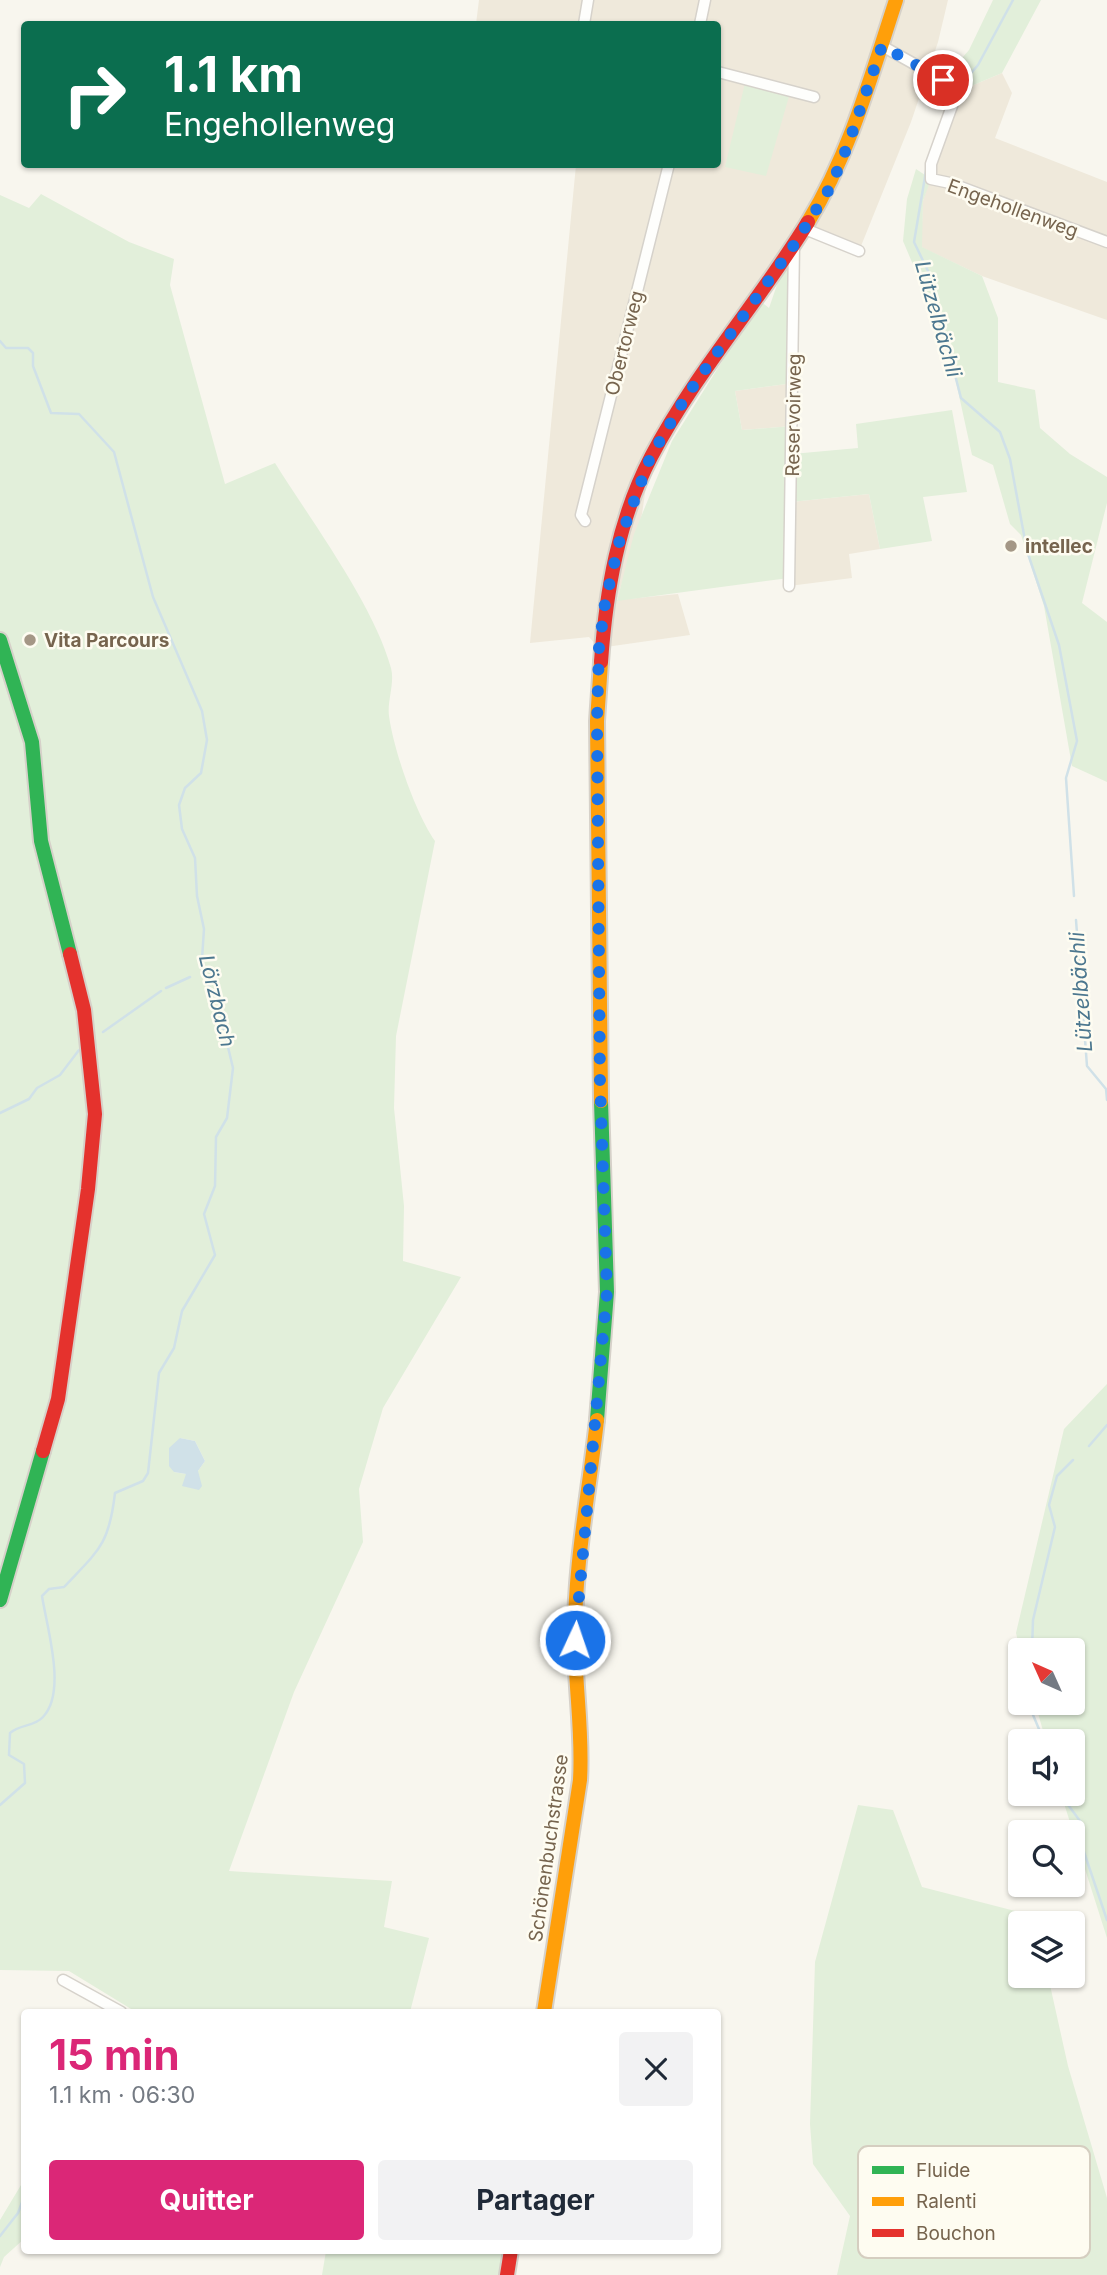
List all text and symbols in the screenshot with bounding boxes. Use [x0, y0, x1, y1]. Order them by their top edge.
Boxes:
text: 1.1 km [164, 45, 303, 104]
icon: right [49, 49, 140, 140]
pin [913, 50, 973, 110]
icon: arrive [924, 61, 962, 99]
text: Engehollenweg [164, 105, 395, 144]
street label: Engehollenweg [944, 174, 1081, 243]
water label: Lützelbächli [910, 258, 967, 381]
street label: Obertorweg [600, 288, 649, 398]
street label: Reservoirweg [781, 353, 806, 477]
place label: intellec [1025, 535, 1093, 558]
marker: intellec [1003, 538, 1019, 554]
place label: Vita Parcours [44, 629, 169, 652]
marker: Vita Parcours [22, 632, 38, 648]
water label: Lützelbächli [1064, 930, 1097, 1053]
water label: Lörzbach [194, 952, 241, 1050]
position arrow [538, 1603, 612, 1677]
north arrow [1008, 1638, 1085, 1715]
map controls [1008, 1638, 1085, 1988]
button: sound [1008, 1729, 1085, 1806]
street label: Schönenbuchstrasse [524, 1753, 573, 1943]
button: search [1008, 1820, 1085, 1897]
button: layers [1008, 1911, 1085, 1988]
text: 15 min [49, 2029, 180, 2080]
button: close [619, 2032, 693, 2106]
text: 1.1 km · 06:30 [49, 2081, 195, 2109]
legend [858, 2146, 1090, 2258]
text: Fluide [916, 2159, 970, 2182]
button: Quitter [49, 2160, 364, 2240]
button: Partager [378, 2160, 693, 2240]
text: Ralenti [916, 2190, 977, 2213]
text: Bouchon [916, 2222, 996, 2245]

